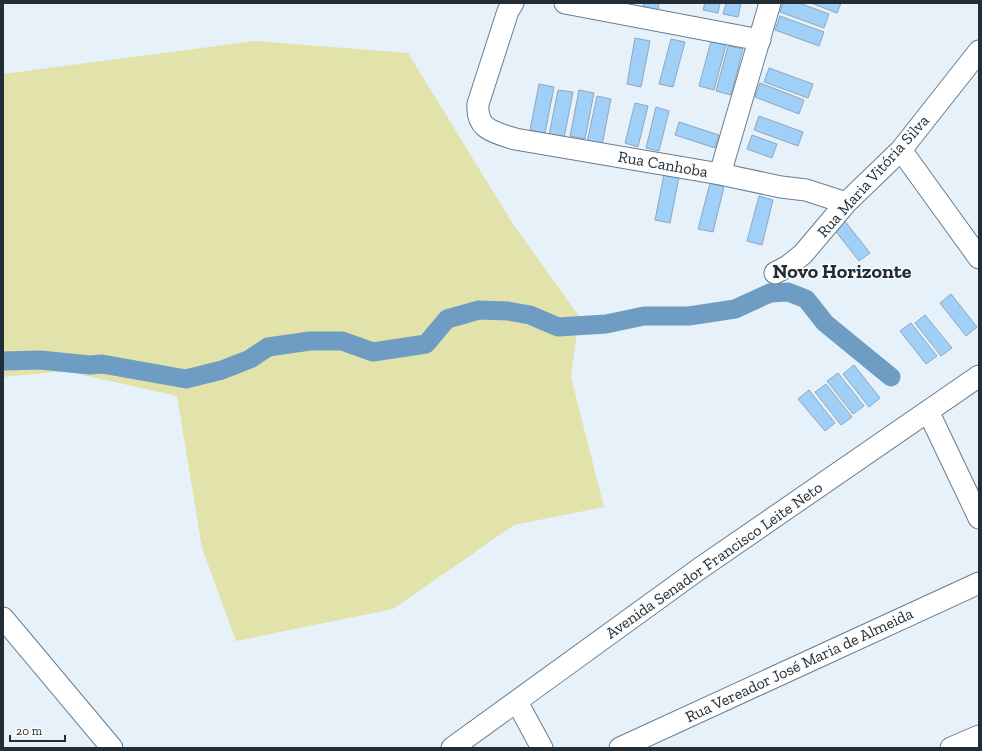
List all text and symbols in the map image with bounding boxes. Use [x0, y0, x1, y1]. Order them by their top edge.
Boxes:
street label: Rua Maria Vitória Silva [813, 111, 933, 241]
street label: Rua Canhoba [617, 147, 710, 181]
district label: Novo Horizonte [773, 259, 912, 283]
street label: Avenida Senador Francisco Leite Neto [602, 478, 826, 642]
street label: Rua Vereador José Maria de Almeida [682, 604, 916, 726]
scale bar [10, 717, 65, 743]
text: 20 m [16, 724, 43, 738]

